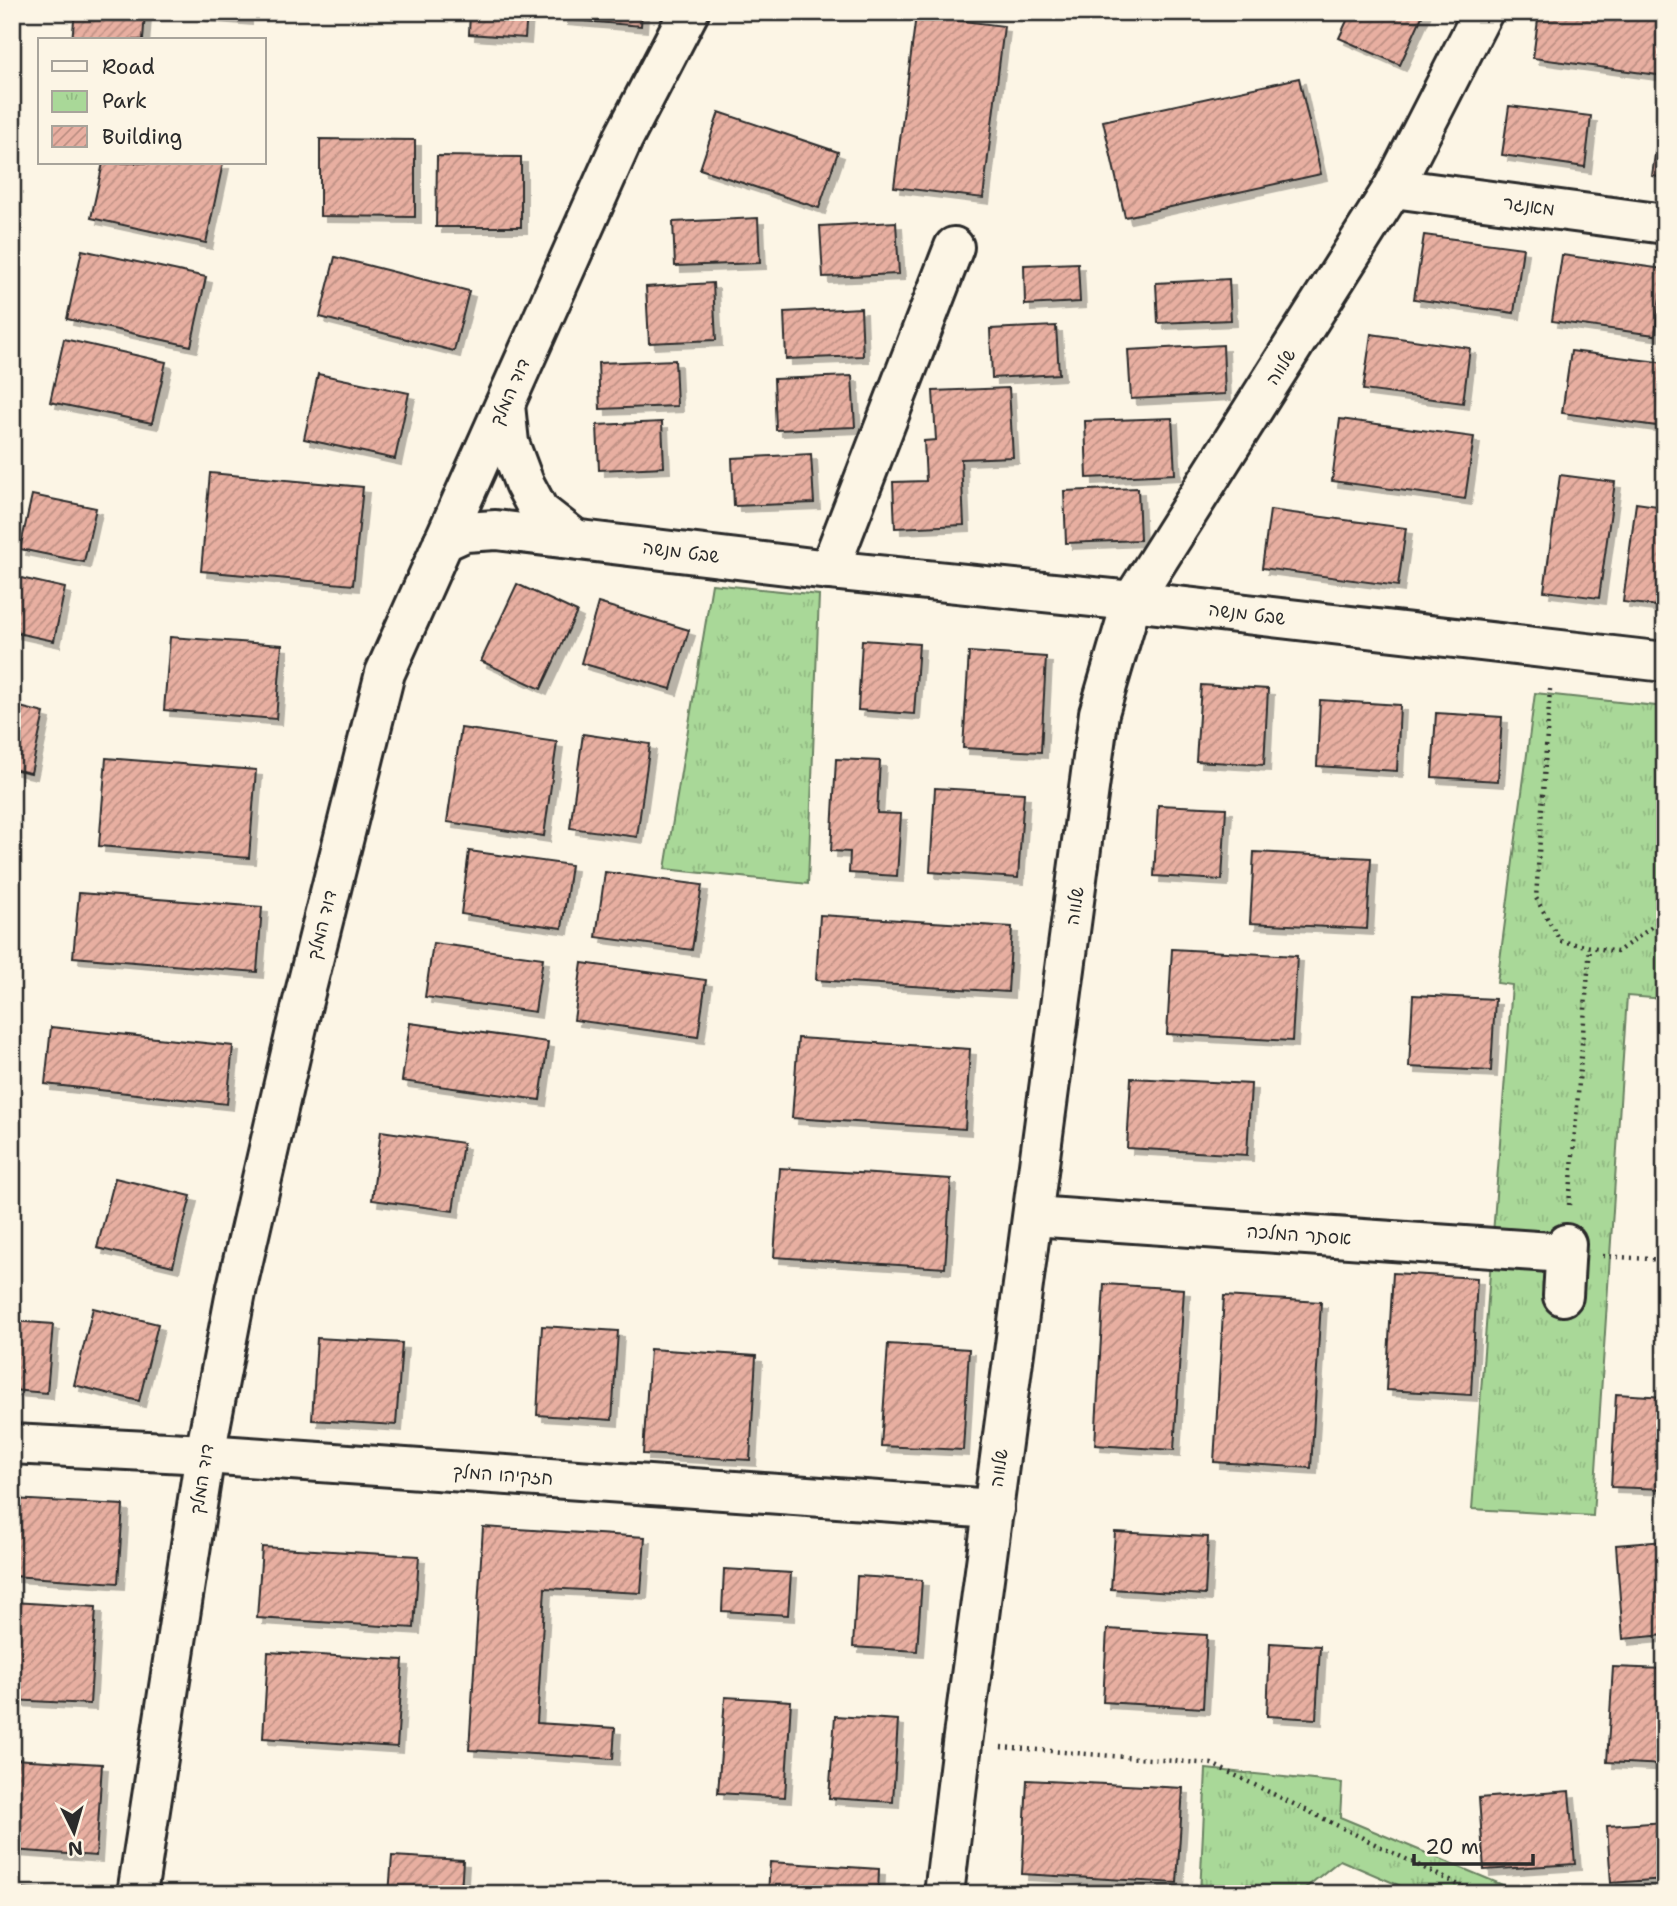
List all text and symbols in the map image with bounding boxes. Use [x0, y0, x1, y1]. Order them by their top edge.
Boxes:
legend [38, 38, 266, 164]
text: Road [102, 53, 155, 81]
text: Park [102, 87, 147, 115]
text: Building [102, 123, 182, 151]
street label: מאנגר [1501, 190, 1557, 222]
street label: שלווה [1261, 344, 1301, 390]
street label: דוד המלך [485, 355, 535, 429]
street label: שבט מנשה [641, 535, 721, 569]
street label: שבט מנשה [1207, 597, 1287, 631]
street label: שלווה [1060, 885, 1090, 927]
street label: דוד המלך [302, 888, 342, 962]
street label: אסתר המלכה [1246, 1219, 1352, 1251]
street label: דוד המלך [185, 1442, 219, 1516]
street label: שלווה [984, 1447, 1014, 1489]
street label: חזקיהו המלך [452, 1460, 554, 1490]
north arrow [38, 1798, 108, 1868]
scale bar [1414, 1822, 1534, 1866]
text: 20 m [1425, 1833, 1479, 1861]
text: N [67, 1835, 84, 1862]

